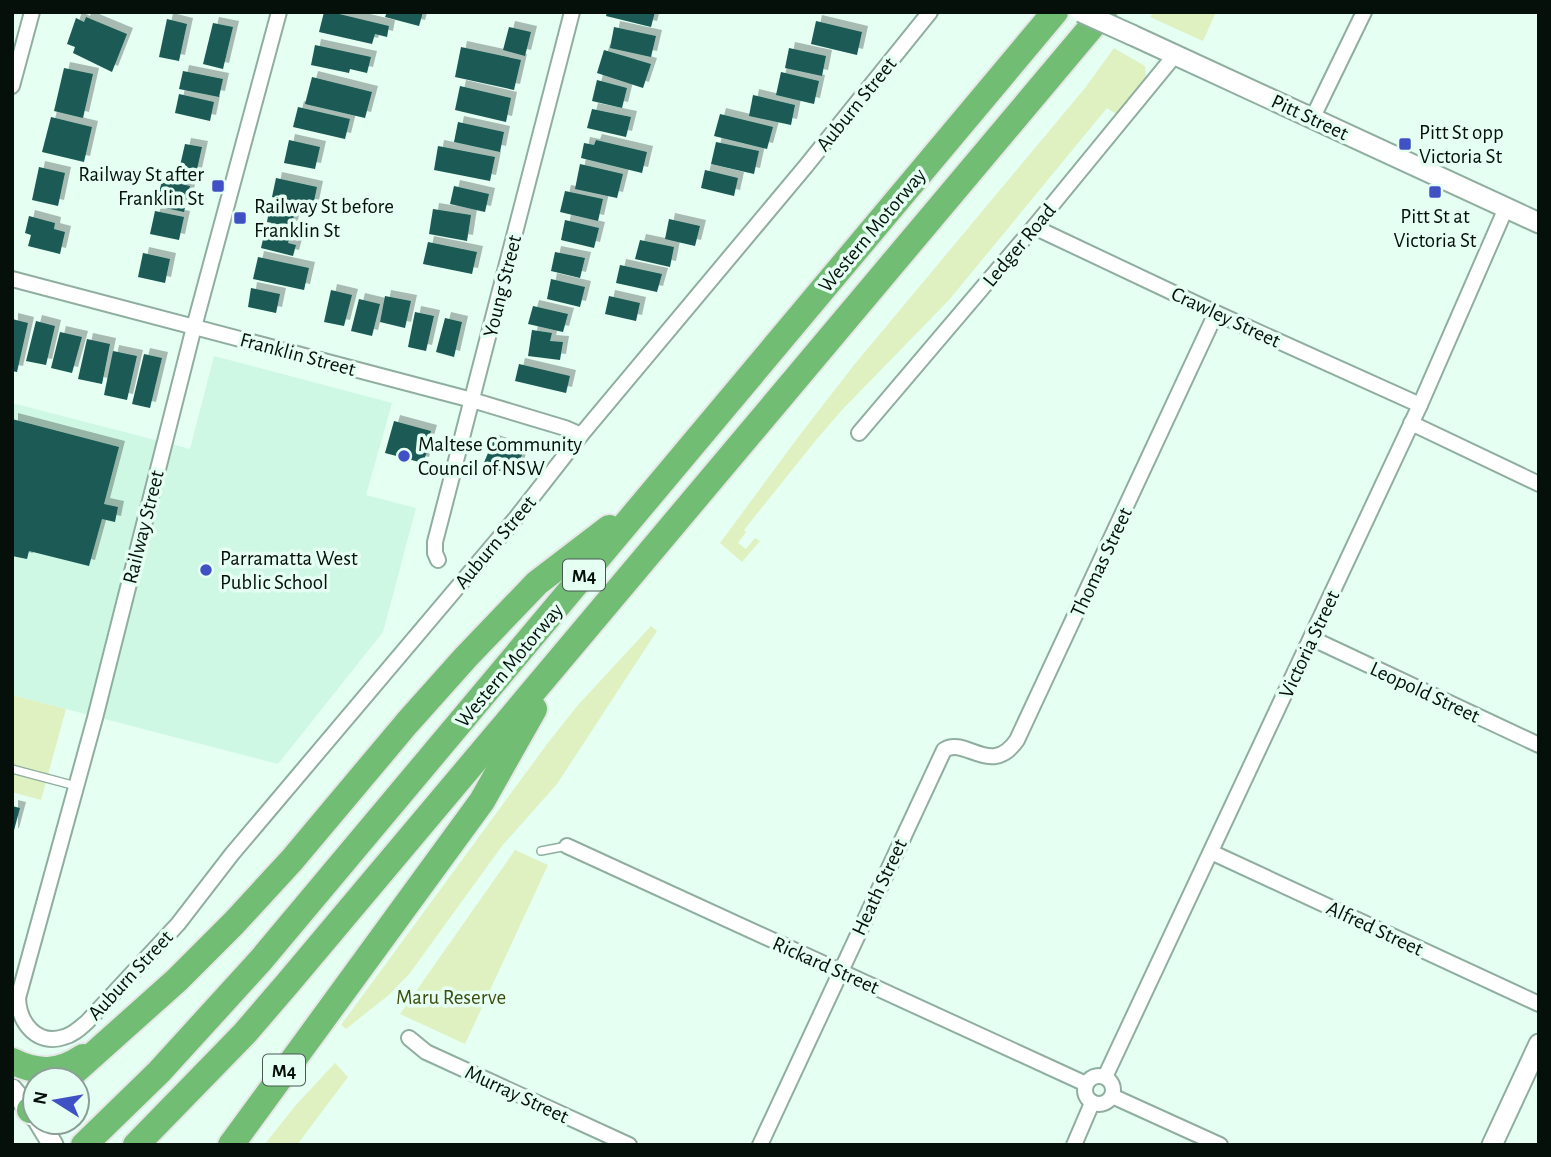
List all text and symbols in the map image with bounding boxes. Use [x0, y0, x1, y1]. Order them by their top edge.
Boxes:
street label: Auburn Street [812, 53, 901, 155]
street label: Pitt Street [1268, 91, 1352, 144]
place label: Pitt St opp Victoria St [1419, 122, 1504, 167]
marker: Pitt St opp Victoria St [1397, 136, 1413, 152]
place label: Railway St after Franklin St [78, 164, 204, 209]
street label: Western Motorway [815, 164, 930, 296]
marker: Railway St after Franklin St [210, 178, 226, 194]
marker: Pitt St at Victoria St [1427, 184, 1443, 200]
place label: Railway St before Franklin St [254, 196, 394, 241]
street label: Ledger Road [979, 200, 1060, 291]
place label: Pitt St at Victoria St [1393, 206, 1477, 251]
marker: Railway St before Franklin St [232, 210, 248, 226]
street label: Young Street [480, 233, 525, 339]
street label: Crawley Street [1168, 283, 1284, 352]
street label: Franklin Street [238, 329, 358, 380]
place label: Maltese Community Council of NSW [418, 434, 582, 479]
marker: Maltese Community Council of NSW [396, 448, 412, 464]
street label: Railway Street [119, 468, 168, 586]
street label: Auburn Street [451, 492, 540, 593]
street label: Thomas Street [1067, 504, 1136, 620]
place label: Parramatta West Public School [220, 548, 358, 593]
road number: M4 [563, 560, 605, 590]
marker: Parramatta West Public School [198, 562, 214, 578]
street label: Victoria Street [1275, 587, 1344, 701]
street label: Western Motorway [452, 599, 567, 731]
street label: Leopold Street [1367, 658, 1483, 727]
street label: Heath Street [848, 835, 911, 939]
street label: Alfred Street [1323, 897, 1427, 960]
street label: Auburn Street [84, 926, 177, 1024]
street label: Rickard Street [769, 933, 882, 998]
park label: Maru Reserve [396, 987, 506, 1008]
road number: M4 [263, 1054, 305, 1086]
street label: Murray Street [462, 1061, 572, 1128]
north arrow [21, 1066, 91, 1136]
text: N [30, 1090, 51, 1106]

